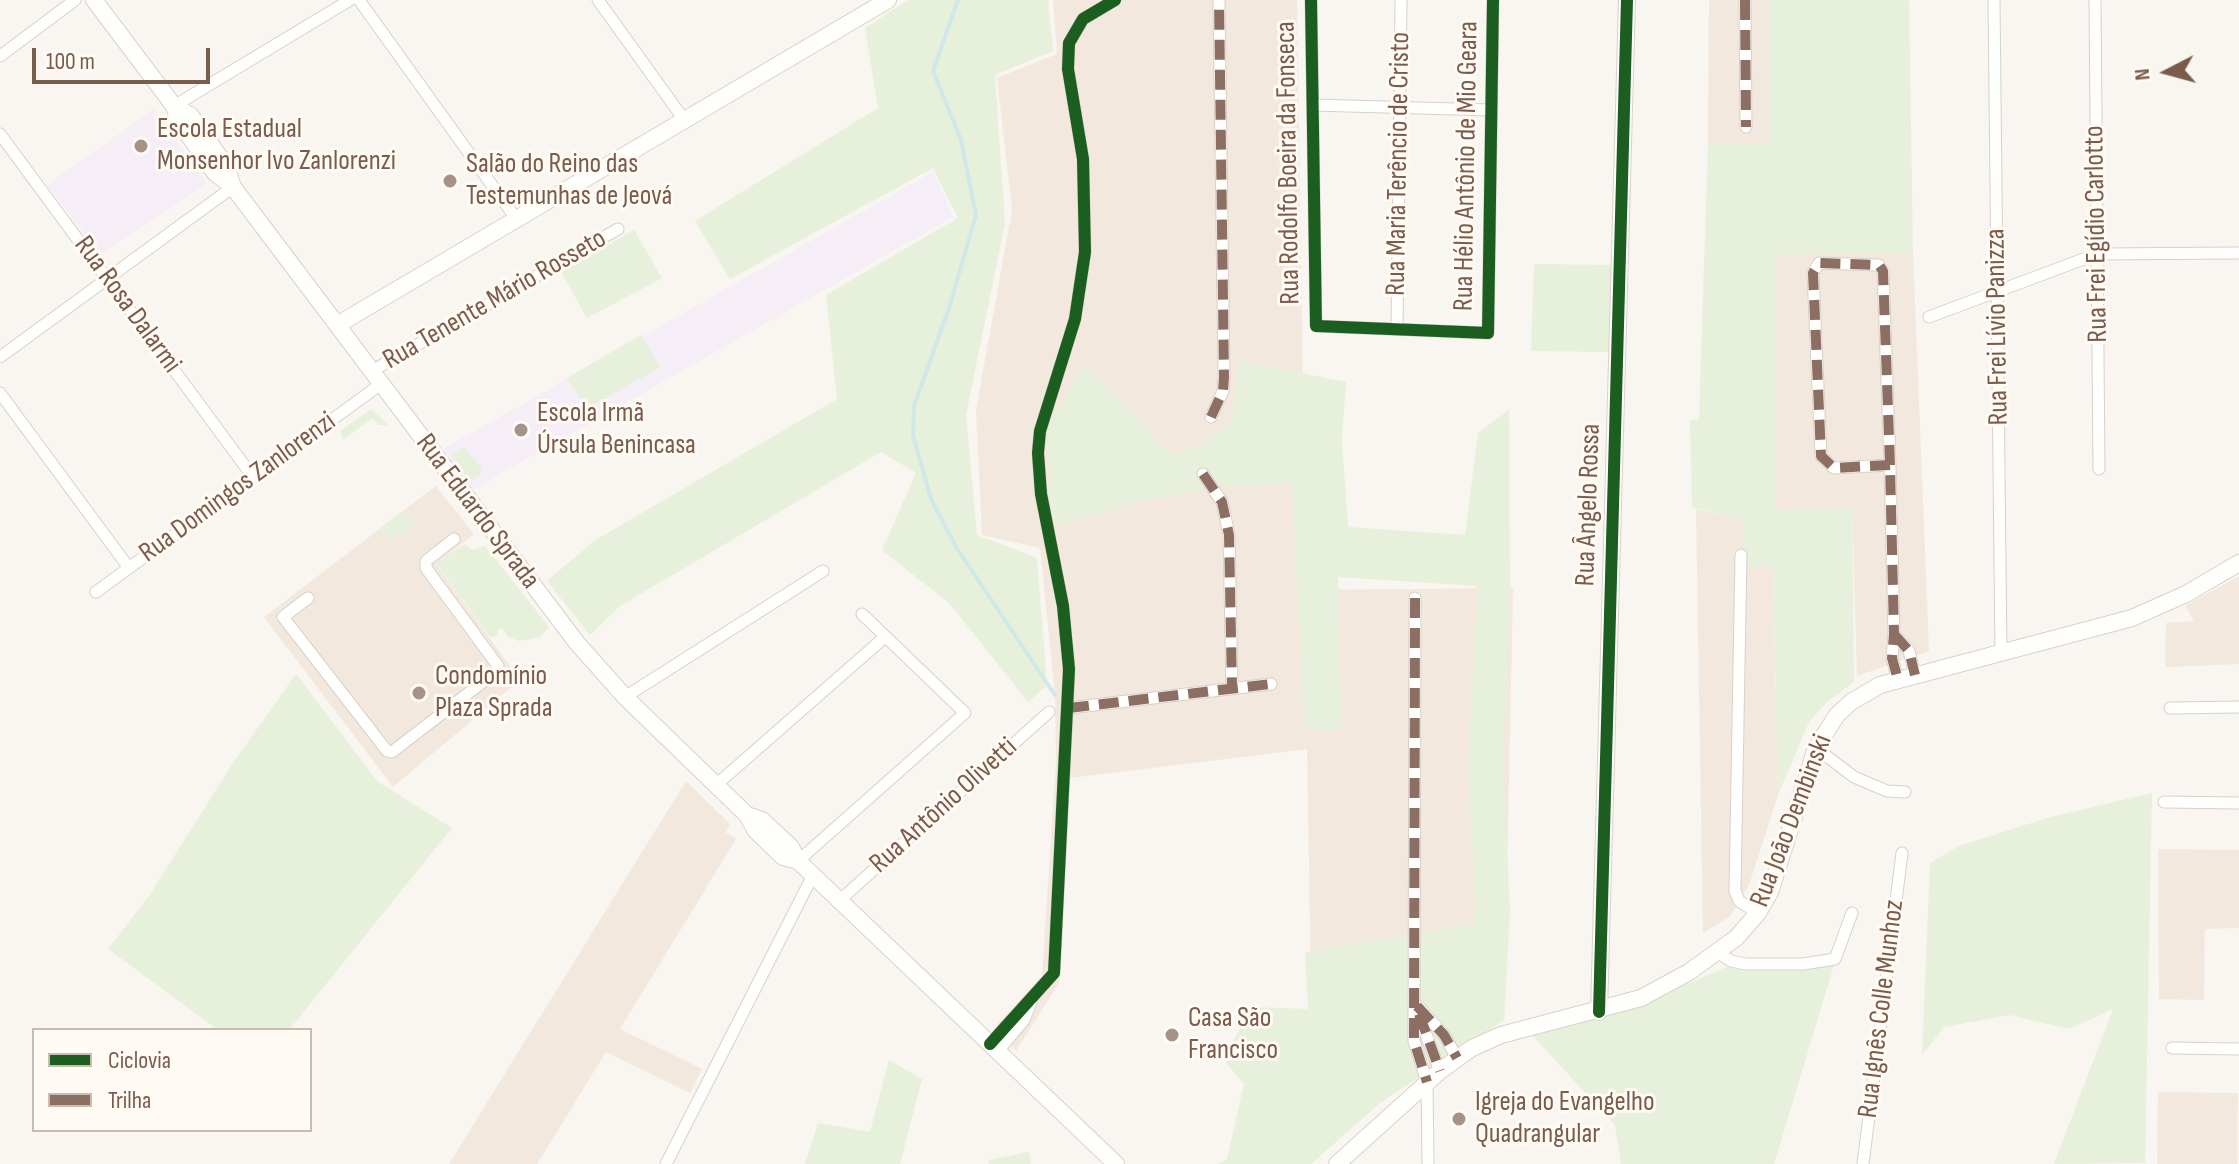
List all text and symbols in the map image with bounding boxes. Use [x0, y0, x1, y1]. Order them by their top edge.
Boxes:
street label: Rua Rodolfo Boeira da Fonseca [1270, 21, 1308, 305]
street label: Rua Hélio Antônio de Mio Geara [1448, 21, 1486, 311]
scale bar [36, 32, 214, 82]
street label: Rua Maria Terêncio de Cristo [1380, 32, 1418, 296]
north arrow [2127, 32, 2207, 112]
text: 100 m [46, 47, 95, 76]
text: N [2129, 67, 2157, 82]
place label: Escola Estadual Monsenhor Ivo Zanlorenzi [157, 113, 396, 179]
street label: Rua Frei Egídio Carlotto [2078, 125, 2116, 343]
marker: Escola Estadual Monsenhor Ivo Zanlorenzi [132, 137, 150, 155]
place label: Salão do Reino das Testemunhas de Jeová [466, 148, 672, 214]
marker: Salão do Reino das Testemunhas de Jeová [441, 172, 459, 190]
street label: Rua Tenente Mário Rosseto [378, 222, 612, 378]
street label: Rua Frei Lívio Panizza [1979, 228, 2017, 426]
street label: Rua Rosa Dalarmi [66, 230, 188, 380]
place label: Escola Irmã Úrsula Benincasa [537, 397, 696, 463]
street label: Rua Domingos Zanlorenzi [133, 405, 343, 571]
marker: Escola Irmã Úrsula Benincasa [512, 421, 530, 439]
street label: Rua Ângelo Rossa [1569, 423, 1609, 587]
street label: Rua Eduardo Sprada [408, 428, 546, 596]
place label: Condomínio Plaza Sprada [435, 660, 552, 726]
marker: Condomínio Plaza Sprada [410, 684, 428, 702]
street label: Rua João Dembinski [1744, 730, 1840, 912]
street label: Rua Antônio Olivetti [863, 731, 1025, 881]
street label: Rua Ignês Colle Munhoz [1852, 898, 1912, 1120]
place label: Casa São Francisco [1188, 1002, 1278, 1068]
marker: Casa São Francisco [1163, 1026, 1181, 1044]
legend [32, 1028, 312, 1132]
text: Ciclovia [108, 1046, 171, 1075]
text: Trilha [108, 1086, 151, 1115]
place label: Igreja do Evangelho Quadrangular [1475, 1086, 1655, 1152]
marker: Igreja do Evangelho Quadrangular [1450, 1110, 1468, 1128]

